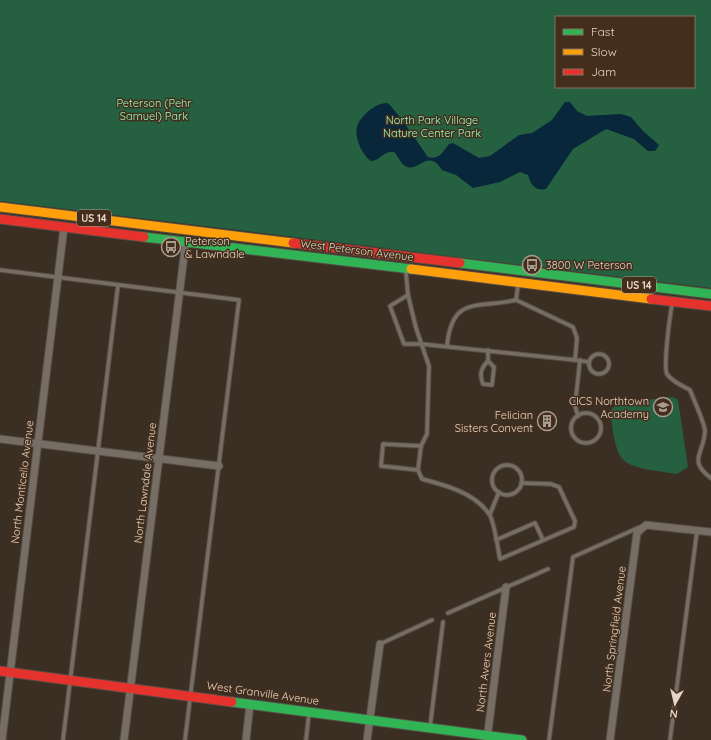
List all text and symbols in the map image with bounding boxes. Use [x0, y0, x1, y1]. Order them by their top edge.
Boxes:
legend [555, 16, 695, 88]
text: Fast [591, 24, 615, 39]
text: Slow [591, 44, 617, 59]
text: Jam [591, 64, 616, 79]
park label: Peterson (Pehr Samuel) Park [116, 96, 192, 123]
park label: North Park Village Nature Center Park [383, 113, 481, 140]
road number: US 14 [77, 210, 111, 226]
place label: Peterson & Lawndale [185, 234, 245, 261]
bus stop icon: Peterson & Lawndale [160, 236, 182, 258]
street label: West Peterson Avenue [300, 236, 414, 264]
bus stop icon: 3800 W Peterson [521, 254, 543, 276]
place label: 3800 W Peterson [546, 258, 632, 272]
road number: US 14 [622, 277, 656, 293]
place label: CICS Northtown Academy [569, 394, 649, 421]
school or university icon: CICS Northtown Academy [652, 396, 674, 418]
place label: Felician Sisters Convent [455, 408, 533, 435]
building icon: Felician Sisters Convent [536, 410, 558, 432]
street label: North Monticello Avenue [7, 420, 37, 544]
street label: North Lawndale Avenue [131, 422, 159, 544]
street label: North Springfield Avenue [599, 565, 629, 693]
street label: North Avers Avenue [473, 611, 499, 713]
street label: West Granville Avenue [206, 678, 320, 708]
north arrow [655, 684, 695, 724]
text: N [669, 706, 679, 721]

